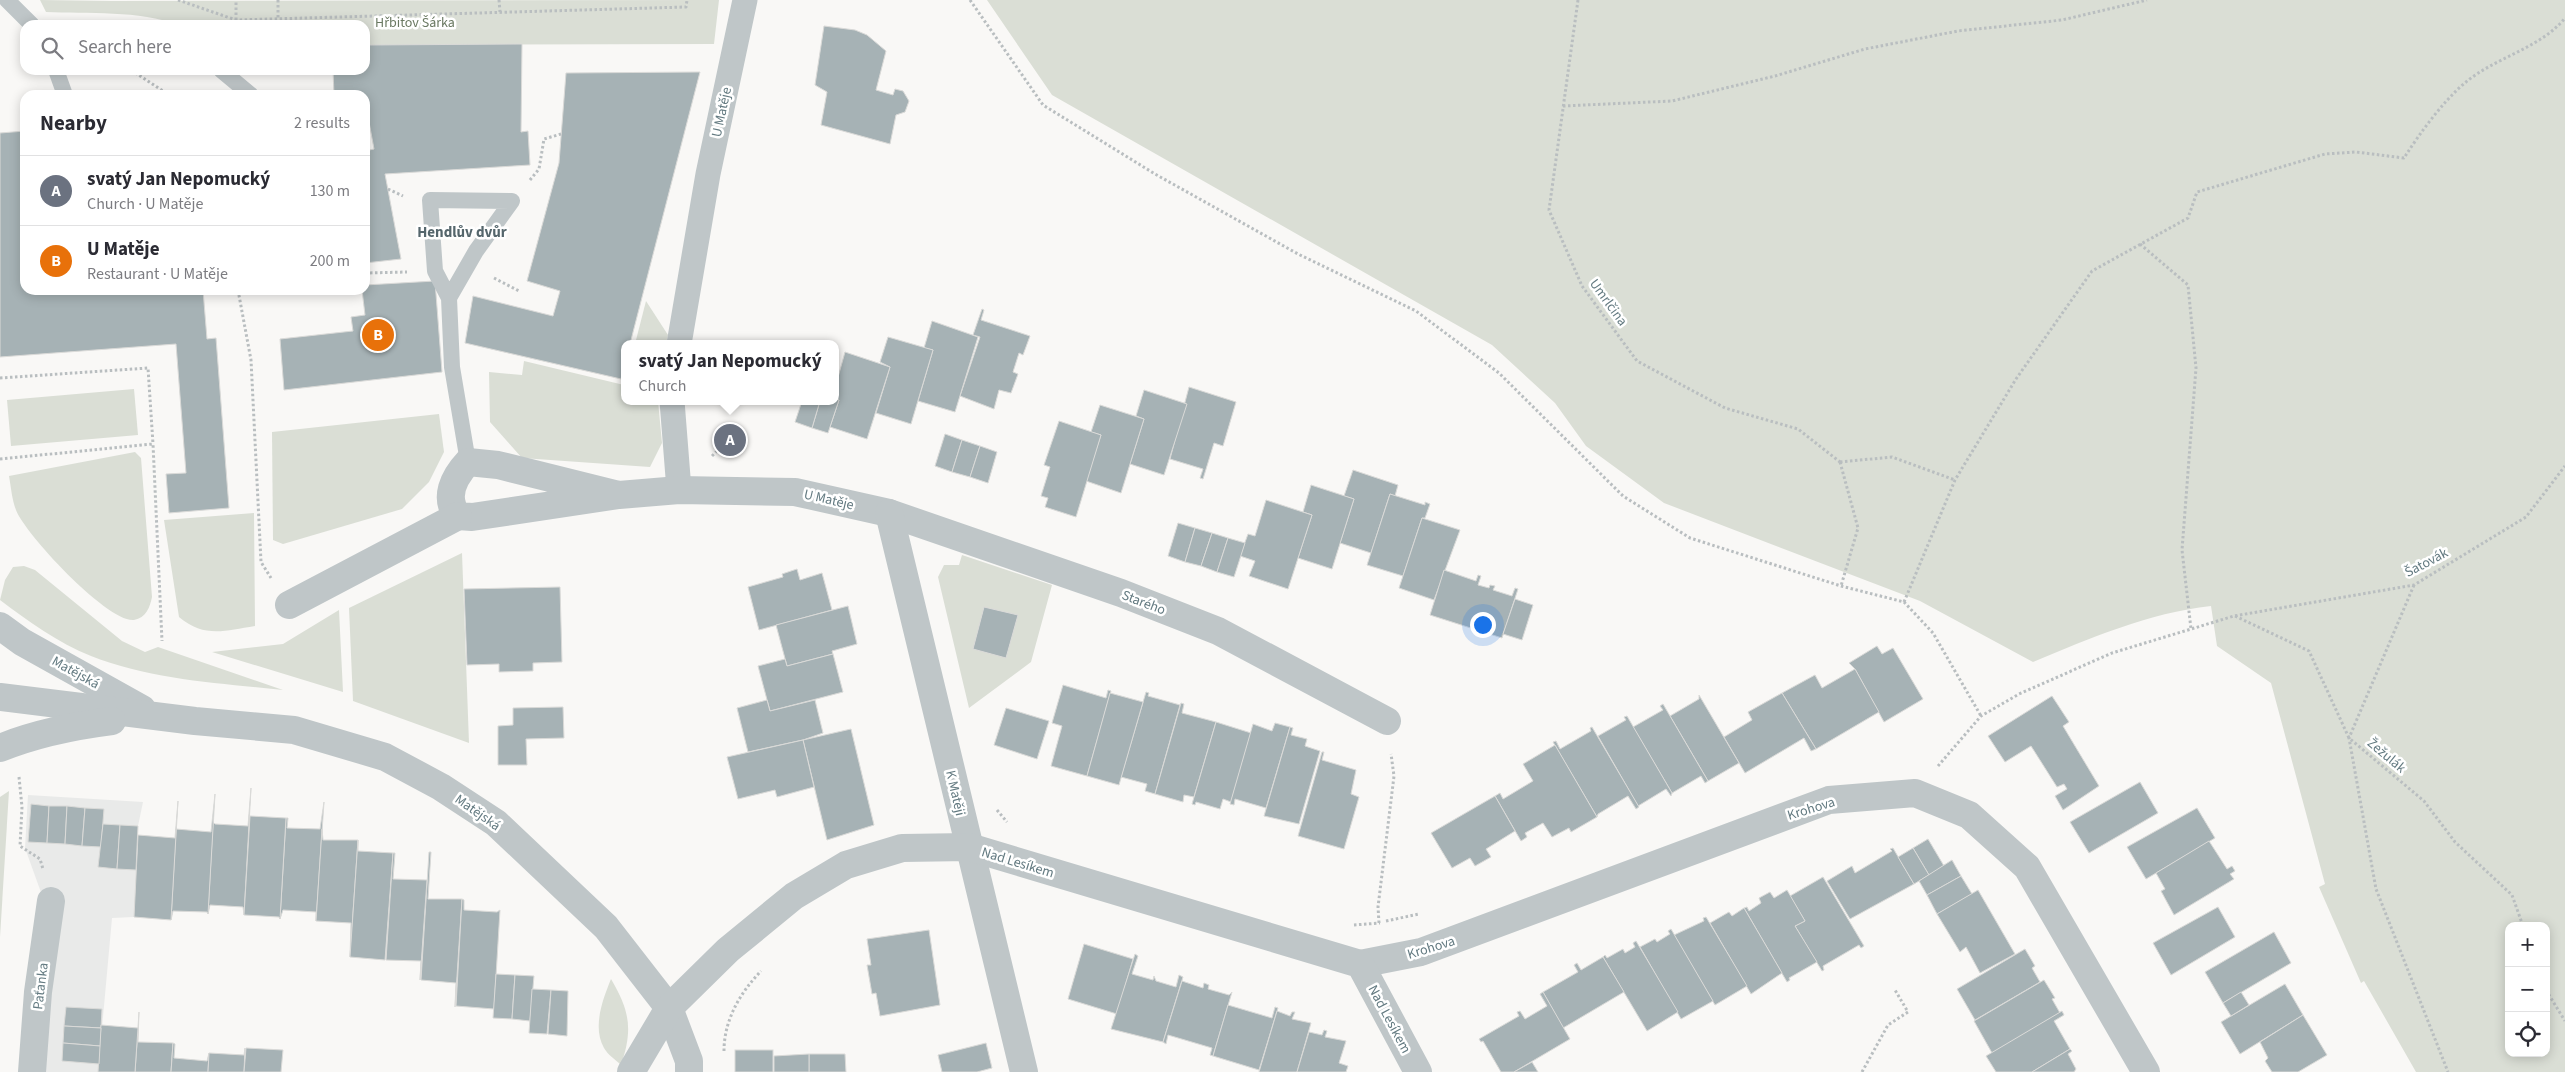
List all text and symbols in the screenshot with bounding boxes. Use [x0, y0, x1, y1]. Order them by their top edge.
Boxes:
park label: Hřbitov Šárka [375, 13, 455, 33]
search box [20, 20, 370, 75]
icon: search [38, 34, 66, 62]
text: Search here [78, 34, 172, 61]
street label: U Matěje [707, 85, 737, 139]
text: Nearby [40, 108, 107, 138]
text: 2 results [294, 112, 350, 134]
text: svatý Jan Nepomucký [87, 166, 270, 193]
text: A [51, 180, 61, 202]
text: 130 m [310, 180, 350, 202]
text: Church · U Matěje [87, 193, 203, 215]
district label: Hendlův dvůr [417, 222, 507, 243]
text: U Matěje [87, 236, 159, 263]
text: B [51, 250, 61, 272]
text: 200 m [310, 250, 350, 272]
text: Restaurant · U Matěje [87, 263, 228, 285]
street label: Umrlčina [1584, 275, 1632, 330]
pin: B [362, 316, 394, 354]
popup [621, 340, 839, 405]
text: svatý Jan Nepomucký [638, 348, 822, 375]
text: Church [638, 375, 686, 397]
pin: A [714, 421, 746, 459]
street label: U Matěje [802, 485, 856, 515]
street label: Šatovák [2401, 543, 2452, 583]
street label: Starého [1119, 585, 1168, 620]
your location [1470, 612, 1496, 638]
street label: Matějská [48, 652, 103, 694]
street label: Žežulák [2363, 734, 2410, 778]
street label: K Matěji [940, 768, 970, 818]
street label: Matějská [451, 790, 504, 836]
street label: Krohova [1785, 792, 1838, 826]
street label: Nad Lesíkem [979, 842, 1056, 883]
map controls [2505, 922, 2550, 1057]
button: + [2505, 922, 2550, 967]
street label: Krohova [1405, 931, 1458, 965]
street label: Paťanka [28, 961, 54, 1011]
button: − [2505, 967, 2550, 1012]
street label: Nad Lesíkem [1363, 982, 1416, 1057]
button: locate [2505, 1012, 2550, 1057]

